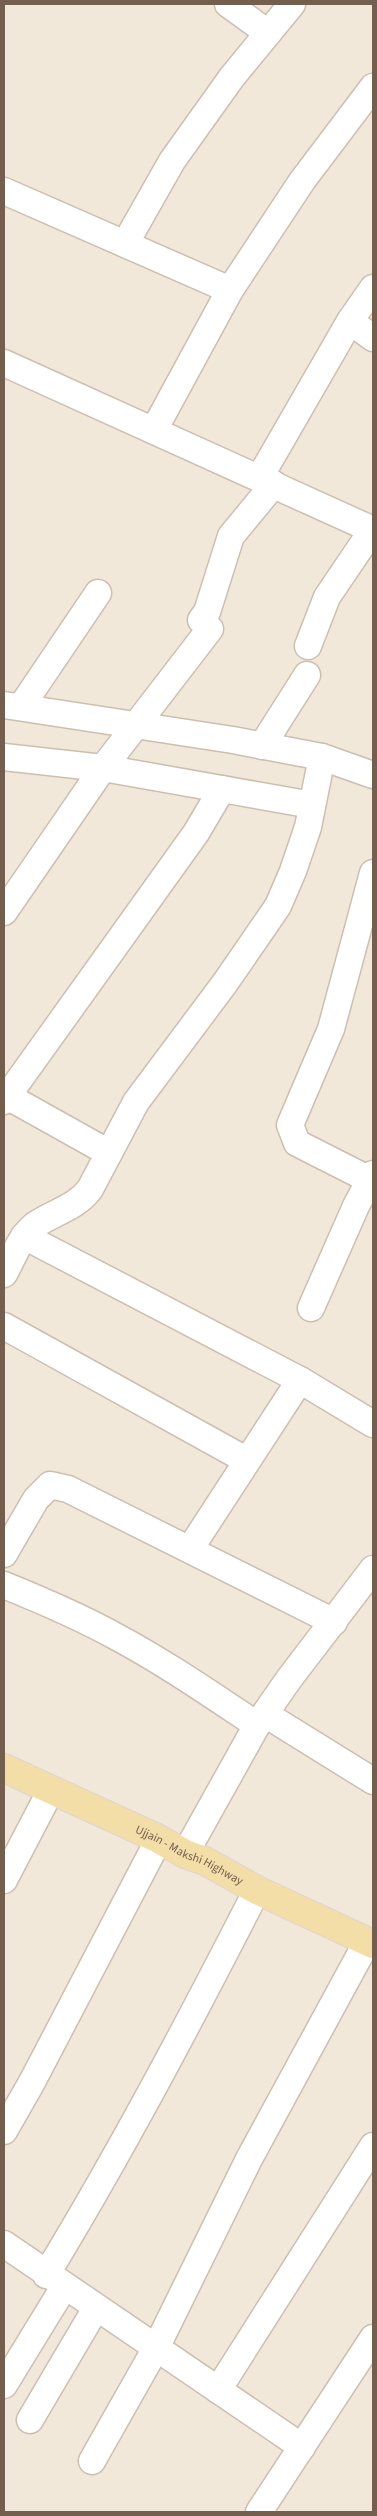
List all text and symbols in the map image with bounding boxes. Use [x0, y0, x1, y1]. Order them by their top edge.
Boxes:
street label: Ujjain - Makshi Highway [133, 1821, 247, 1889]

